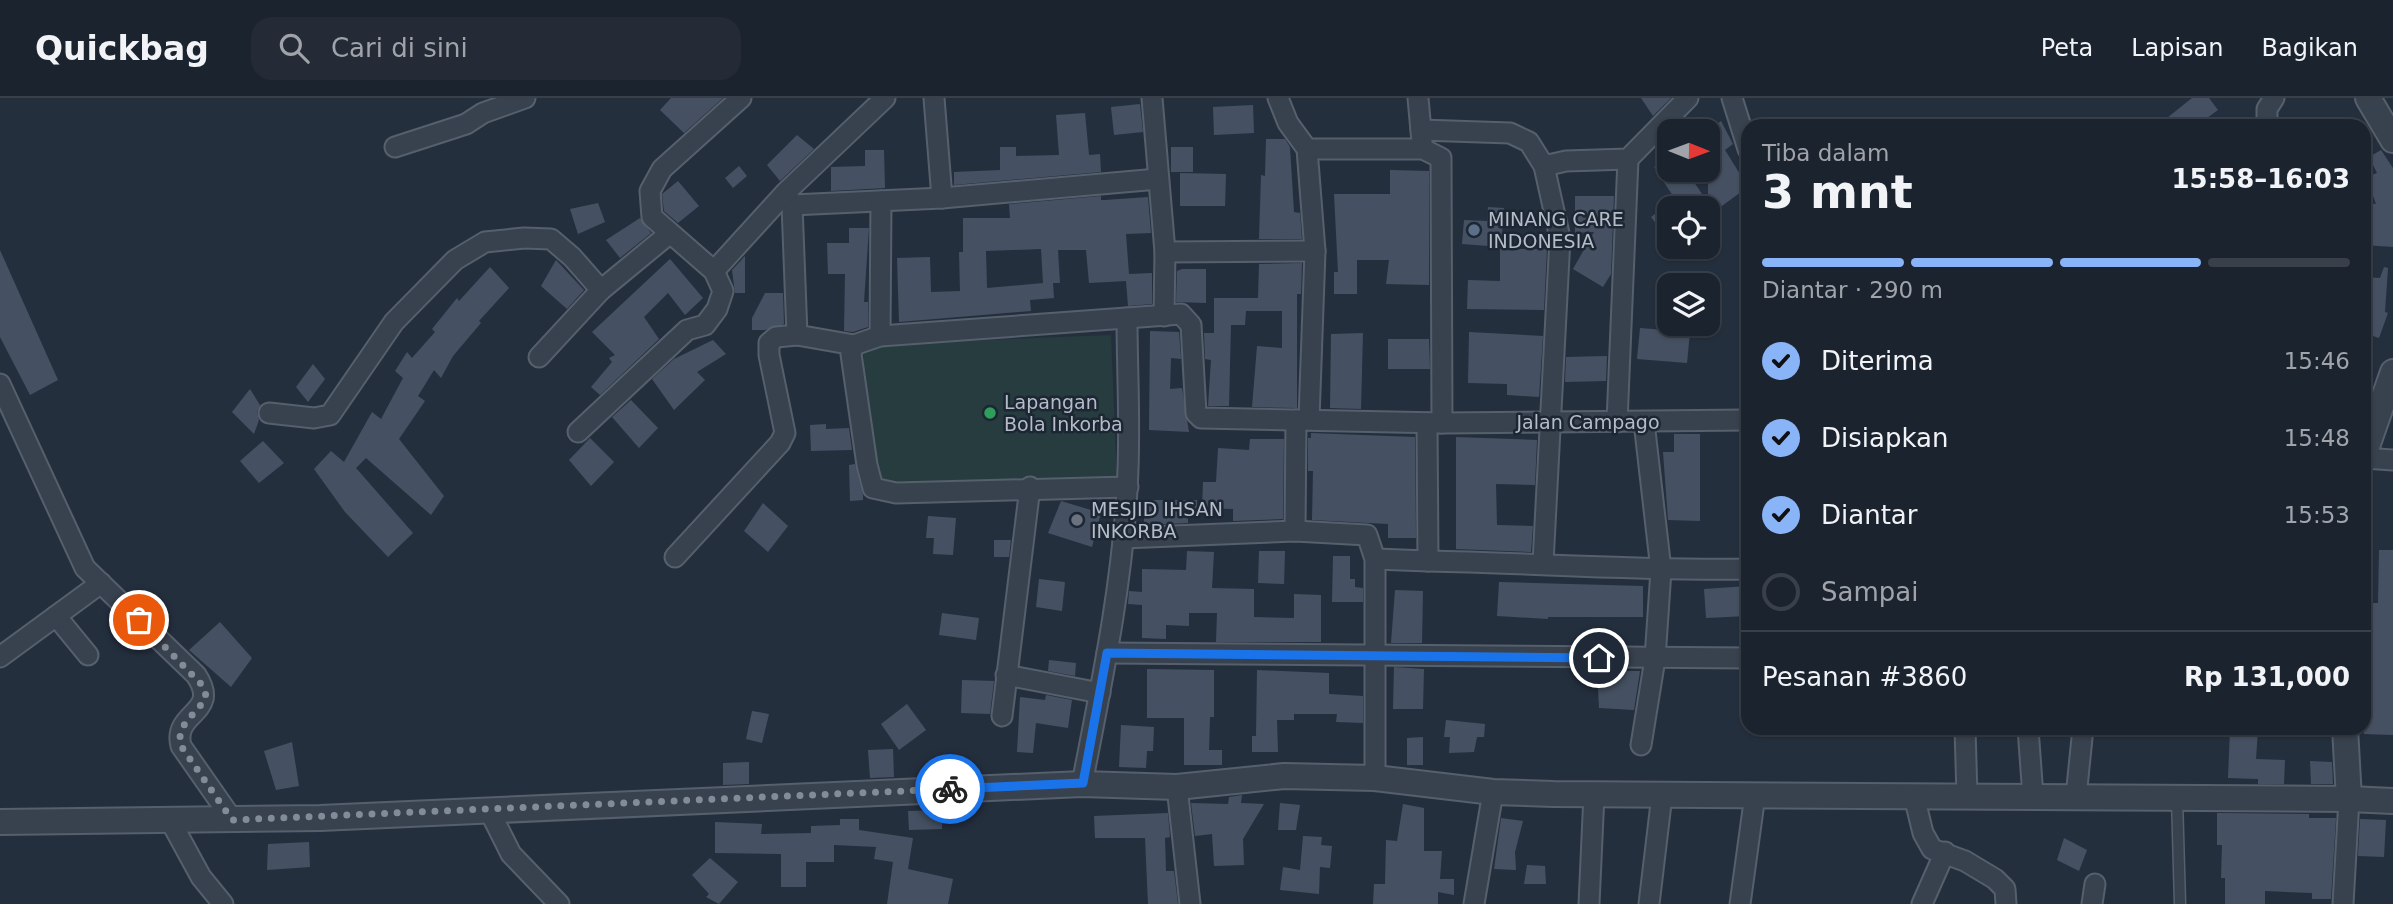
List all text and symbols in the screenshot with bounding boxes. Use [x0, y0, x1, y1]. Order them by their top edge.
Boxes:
search box [251, 17, 741, 80]
text: Quickbag [35, 29, 209, 68]
icon: search [275, 29, 313, 67]
text: Cari di sini [331, 33, 468, 63]
text: Peta [2041, 34, 2093, 62]
text: Lapisan [2131, 34, 2224, 62]
text: Bagikan [2262, 34, 2358, 62]
north arrow [1657, 119, 1720, 182]
map controls [1657, 119, 1720, 336]
text: Tiba dalam [1762, 140, 1889, 166]
text: 15:58–16:03 [2171, 164, 2350, 194]
text: 3 mnt [1762, 165, 1913, 219]
button: locate [1657, 196, 1720, 259]
place label: MINANG CARE INDONESIA [1488, 208, 1624, 252]
marker: MINANG CARE INDONESIA [1466, 222, 1482, 238]
button: layers [1657, 273, 1720, 336]
text: Diantar · 290 m [1762, 277, 1943, 303]
icon: check [1762, 342, 1800, 380]
text: Diterima [1821, 346, 1934, 376]
text: 15:46 [2284, 348, 2350, 374]
place label: Lapangan Bola Inkorba [1004, 391, 1123, 435]
marker: Lapangan Bola Inkorba [982, 405, 998, 421]
street label: Jalan Campago [1515, 411, 1660, 433]
icon: check [1762, 419, 1800, 457]
text: Disiapkan [1821, 423, 1948, 453]
text: 15:48 [2284, 425, 2350, 451]
icon: check [1762, 496, 1800, 534]
place label: MESJID IHSAN INKORBA [1091, 498, 1223, 542]
text: Diantar [1821, 500, 1917, 530]
text: 15:53 [2284, 502, 2350, 528]
marker: MESJID IHSAN INKORBA [1069, 512, 1085, 528]
text: Sampai [1821, 577, 1918, 607]
pin [109, 590, 169, 650]
icon: bag [120, 601, 158, 639]
pin [1569, 628, 1629, 688]
icon: home [1580, 639, 1618, 677]
text: Pesanan #3860 [1762, 662, 1967, 692]
text: Rp 131,000 [2184, 662, 2350, 692]
courier [915, 754, 985, 824]
icon: bike [931, 770, 969, 808]

